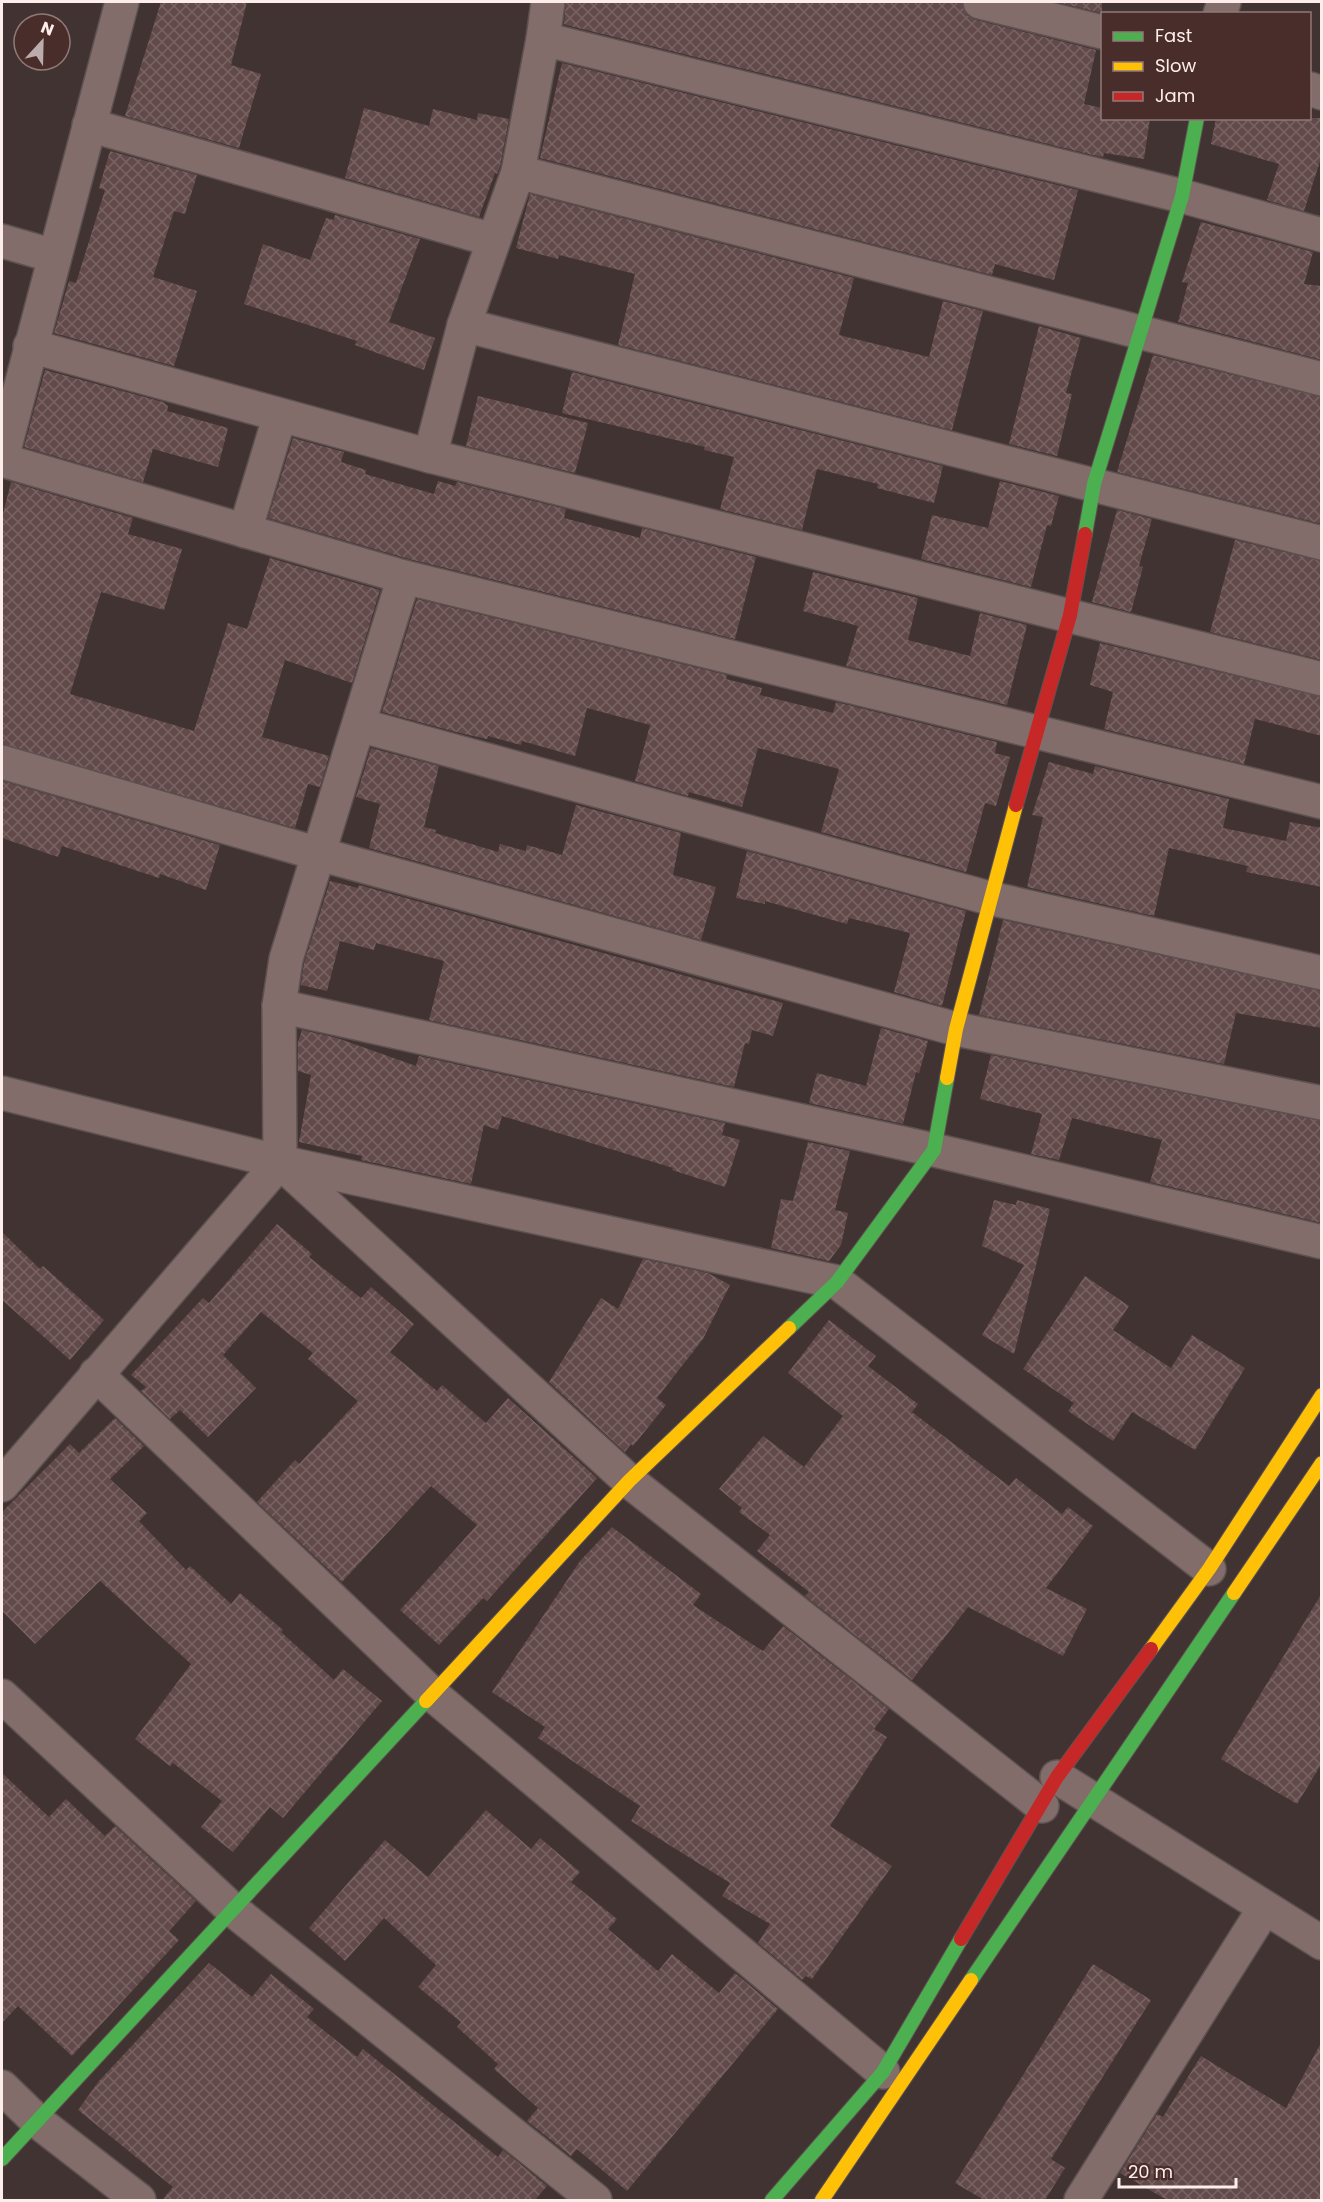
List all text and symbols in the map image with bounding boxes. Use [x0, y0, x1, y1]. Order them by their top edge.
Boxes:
north arrow [12, 12, 72, 72]
legend [1101, 12, 1311, 120]
text: N [38, 16, 57, 41]
text: Fast [1155, 23, 1192, 48]
text: Slow [1155, 53, 1197, 78]
text: Jam [1155, 83, 1195, 108]
scale bar [1119, 2151, 1236, 2189]
text: 20 m [1128, 2159, 1173, 2184]

